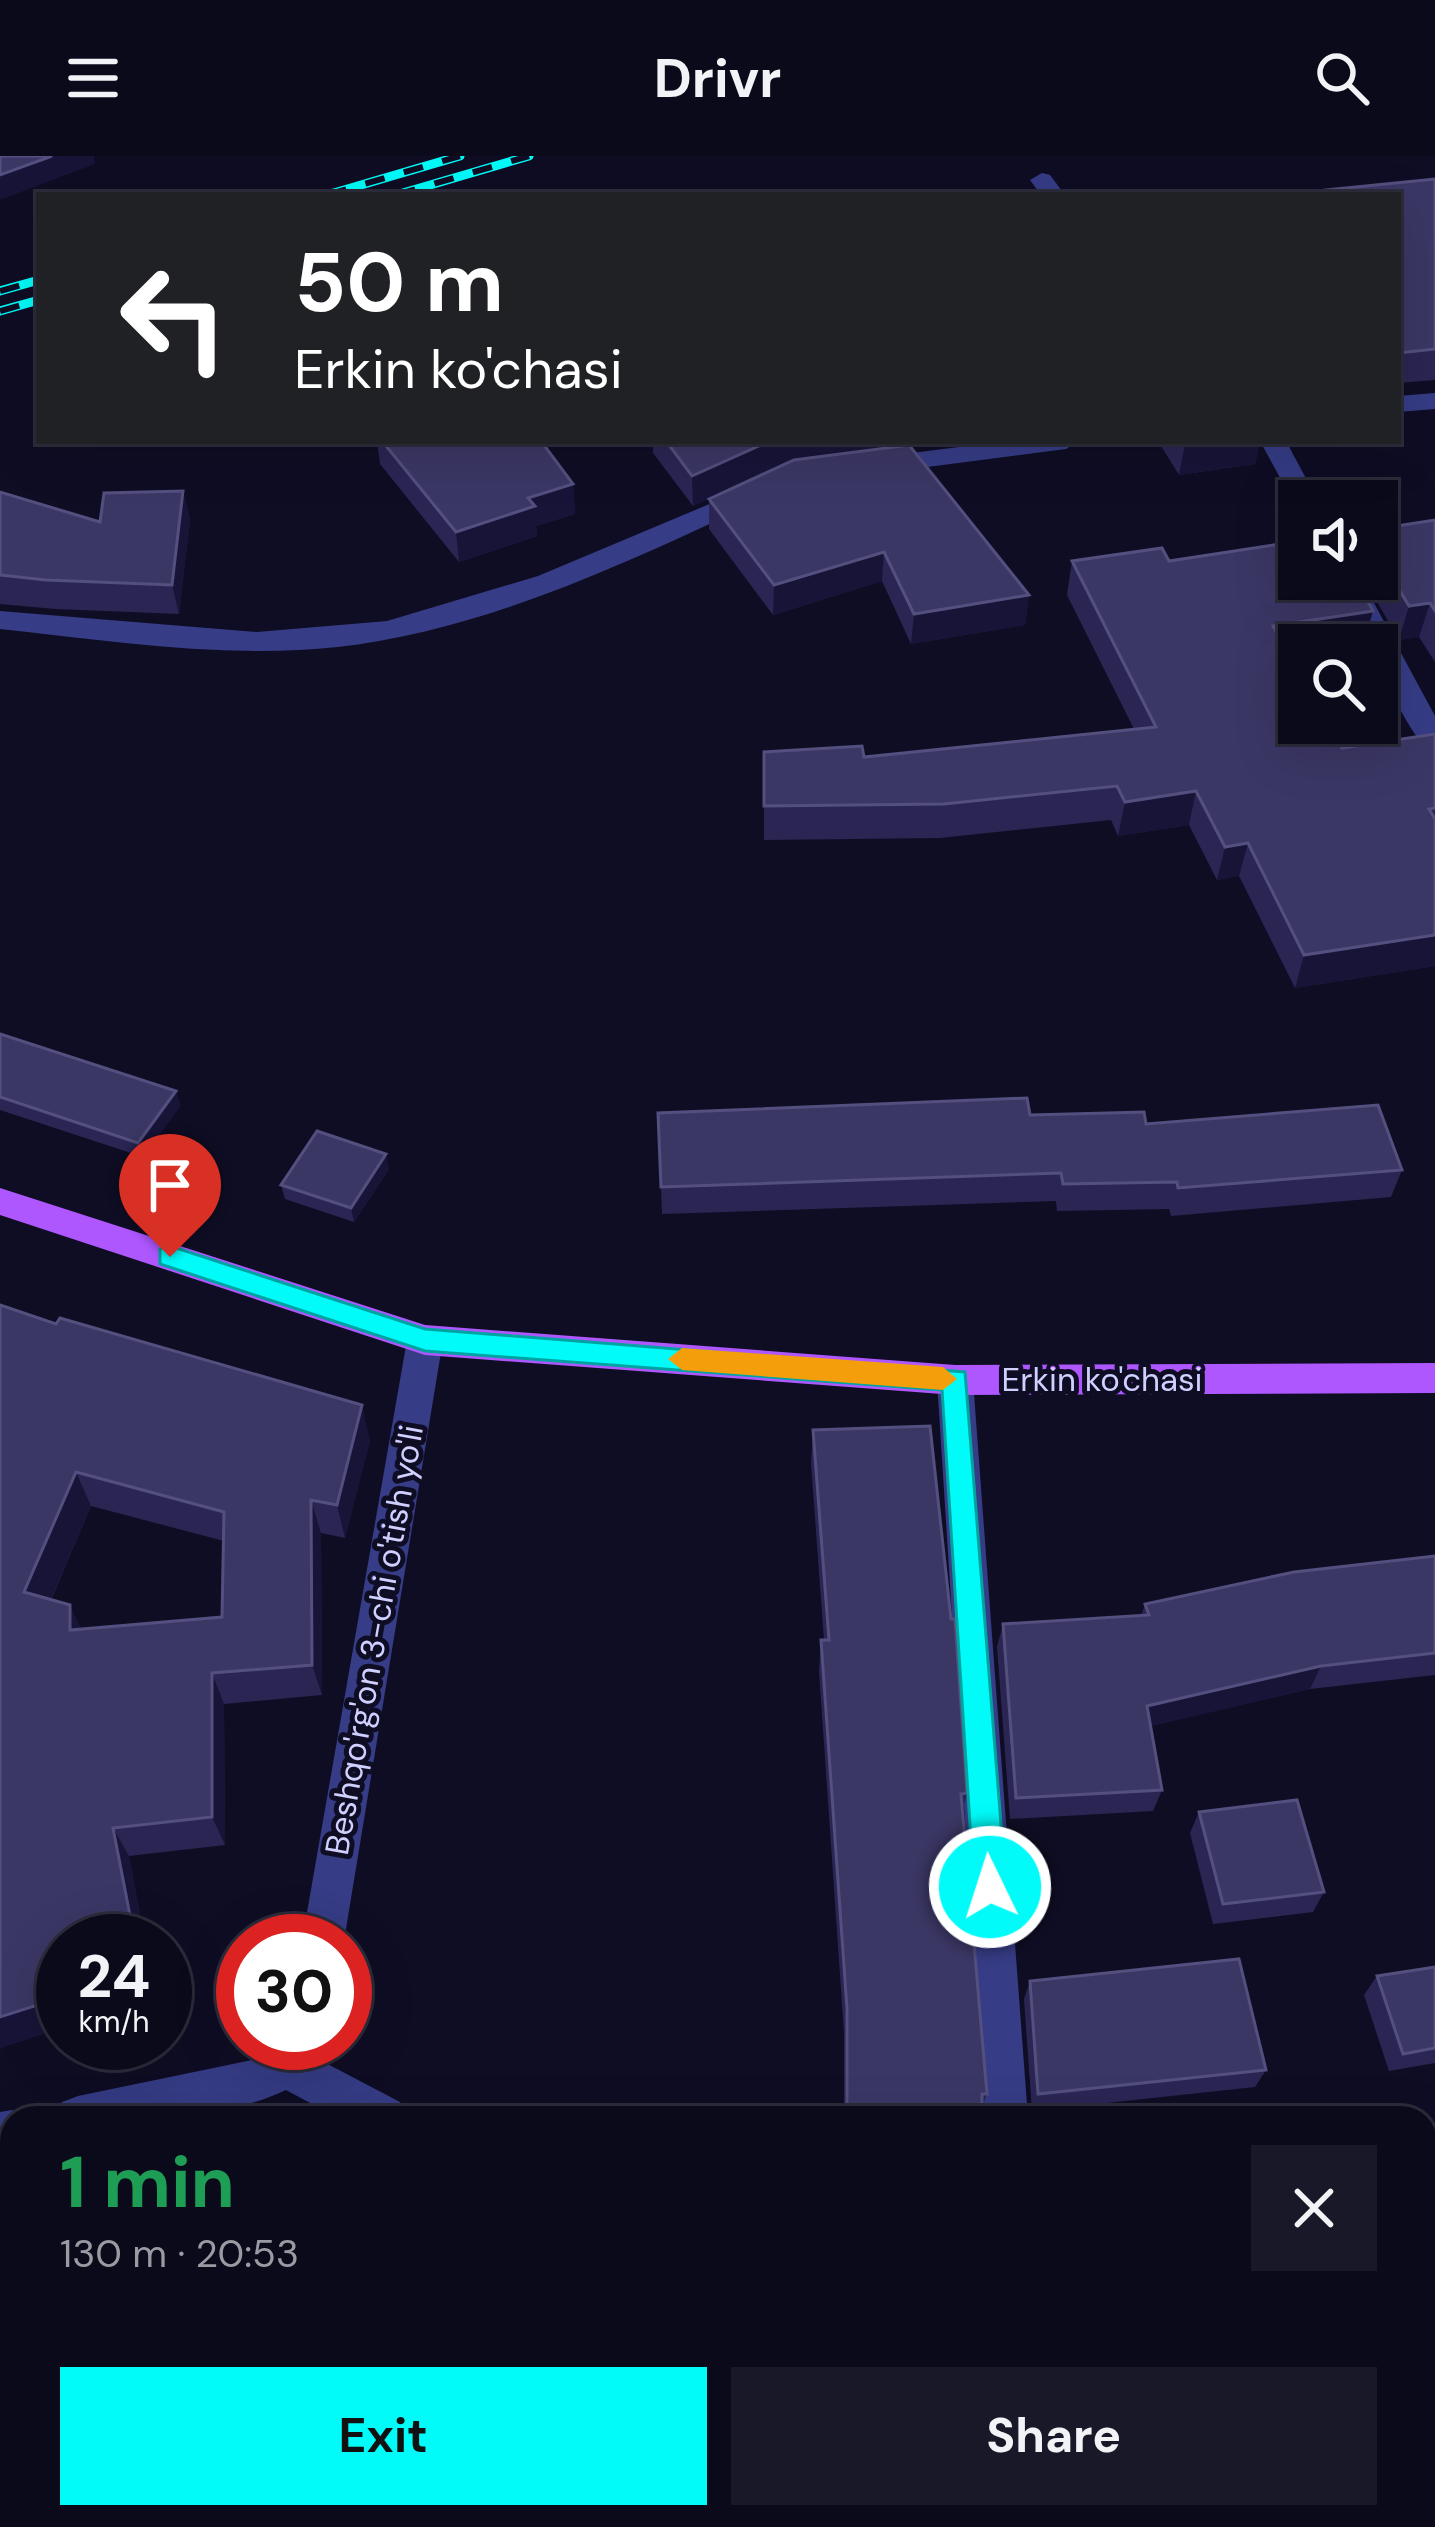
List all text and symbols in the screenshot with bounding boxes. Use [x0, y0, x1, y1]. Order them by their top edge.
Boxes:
text: Drivr [654, 43, 781, 114]
icon: menu [60, 45, 126, 111]
icon: search [1309, 45, 1375, 111]
text: 50 m [294, 228, 504, 337]
icon: left [96, 240, 252, 396]
text: Erkin ko'chasi [294, 334, 623, 405]
map controls [1278, 480, 1398, 744]
button: sound [1278, 480, 1398, 600]
button: search [1278, 624, 1398, 744]
pin [119, 1134, 221, 1257]
icon: arrive [137, 1152, 203, 1218]
street label: Erkin ko'chasi [1002, 1358, 1202, 1401]
street label: Beshqo'rg'on 3-chi o'tish yo'li [315, 1422, 433, 1858]
position arrow [927, 1824, 1053, 1950]
speed limit sign: 30 [216, 1914, 372, 2070]
text: 24 [77, 1937, 151, 2016]
text: km/h [79, 2002, 149, 2041]
text: 1 min [60, 2136, 235, 2229]
button: close [1251, 2145, 1377, 2271]
text: 130 m · 20:53 [60, 2228, 299, 2279]
button: Exit [60, 2367, 707, 2505]
button: Share [731, 2367, 1377, 2505]

